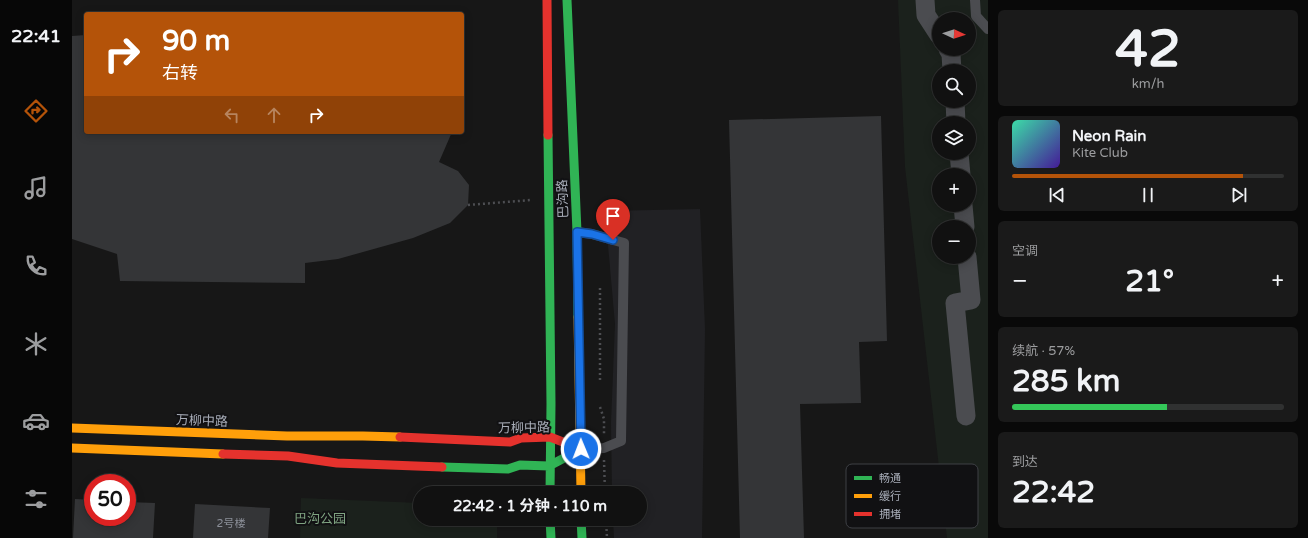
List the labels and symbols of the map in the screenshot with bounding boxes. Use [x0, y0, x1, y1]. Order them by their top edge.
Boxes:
north arrow [932, 12, 976, 56]
street label: 巴沟路 [554, 179, 572, 219]
pin [596, 199, 630, 240]
street label: 万柳中路 [176, 412, 228, 430]
street label: 万柳中路 [498, 420, 550, 436]
position arrow [560, 428, 602, 470]
legend [846, 464, 978, 528]
text: 畅通 [879, 472, 901, 485]
speed limit sign: 50 [84, 474, 136, 526]
text: 缓行 [879, 490, 901, 503]
text: 拥堵 [879, 508, 901, 521]
park label: 巴沟公园 [294, 511, 346, 527]
house number: 2号楼 [217, 517, 245, 530]

